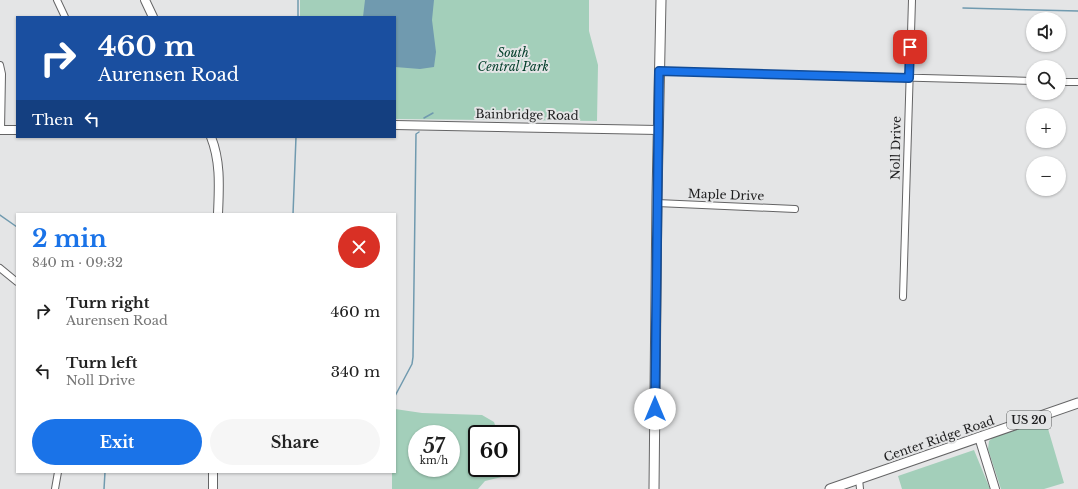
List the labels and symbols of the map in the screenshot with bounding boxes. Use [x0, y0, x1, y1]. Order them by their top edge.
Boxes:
pin [893, 30, 927, 64]
park label: South Central Park [477, 45, 549, 74]
street label: Bainbridge Road [475, 106, 579, 123]
street label: Noll Drive [887, 116, 904, 180]
street label: Maple Drive [688, 186, 765, 203]
position arrow [634, 388, 676, 430]
road number: US 20 [1007, 411, 1051, 429]
street label: Center Ridge Road [882, 413, 996, 465]
speed limit sign: 60 [468, 425, 520, 477]

